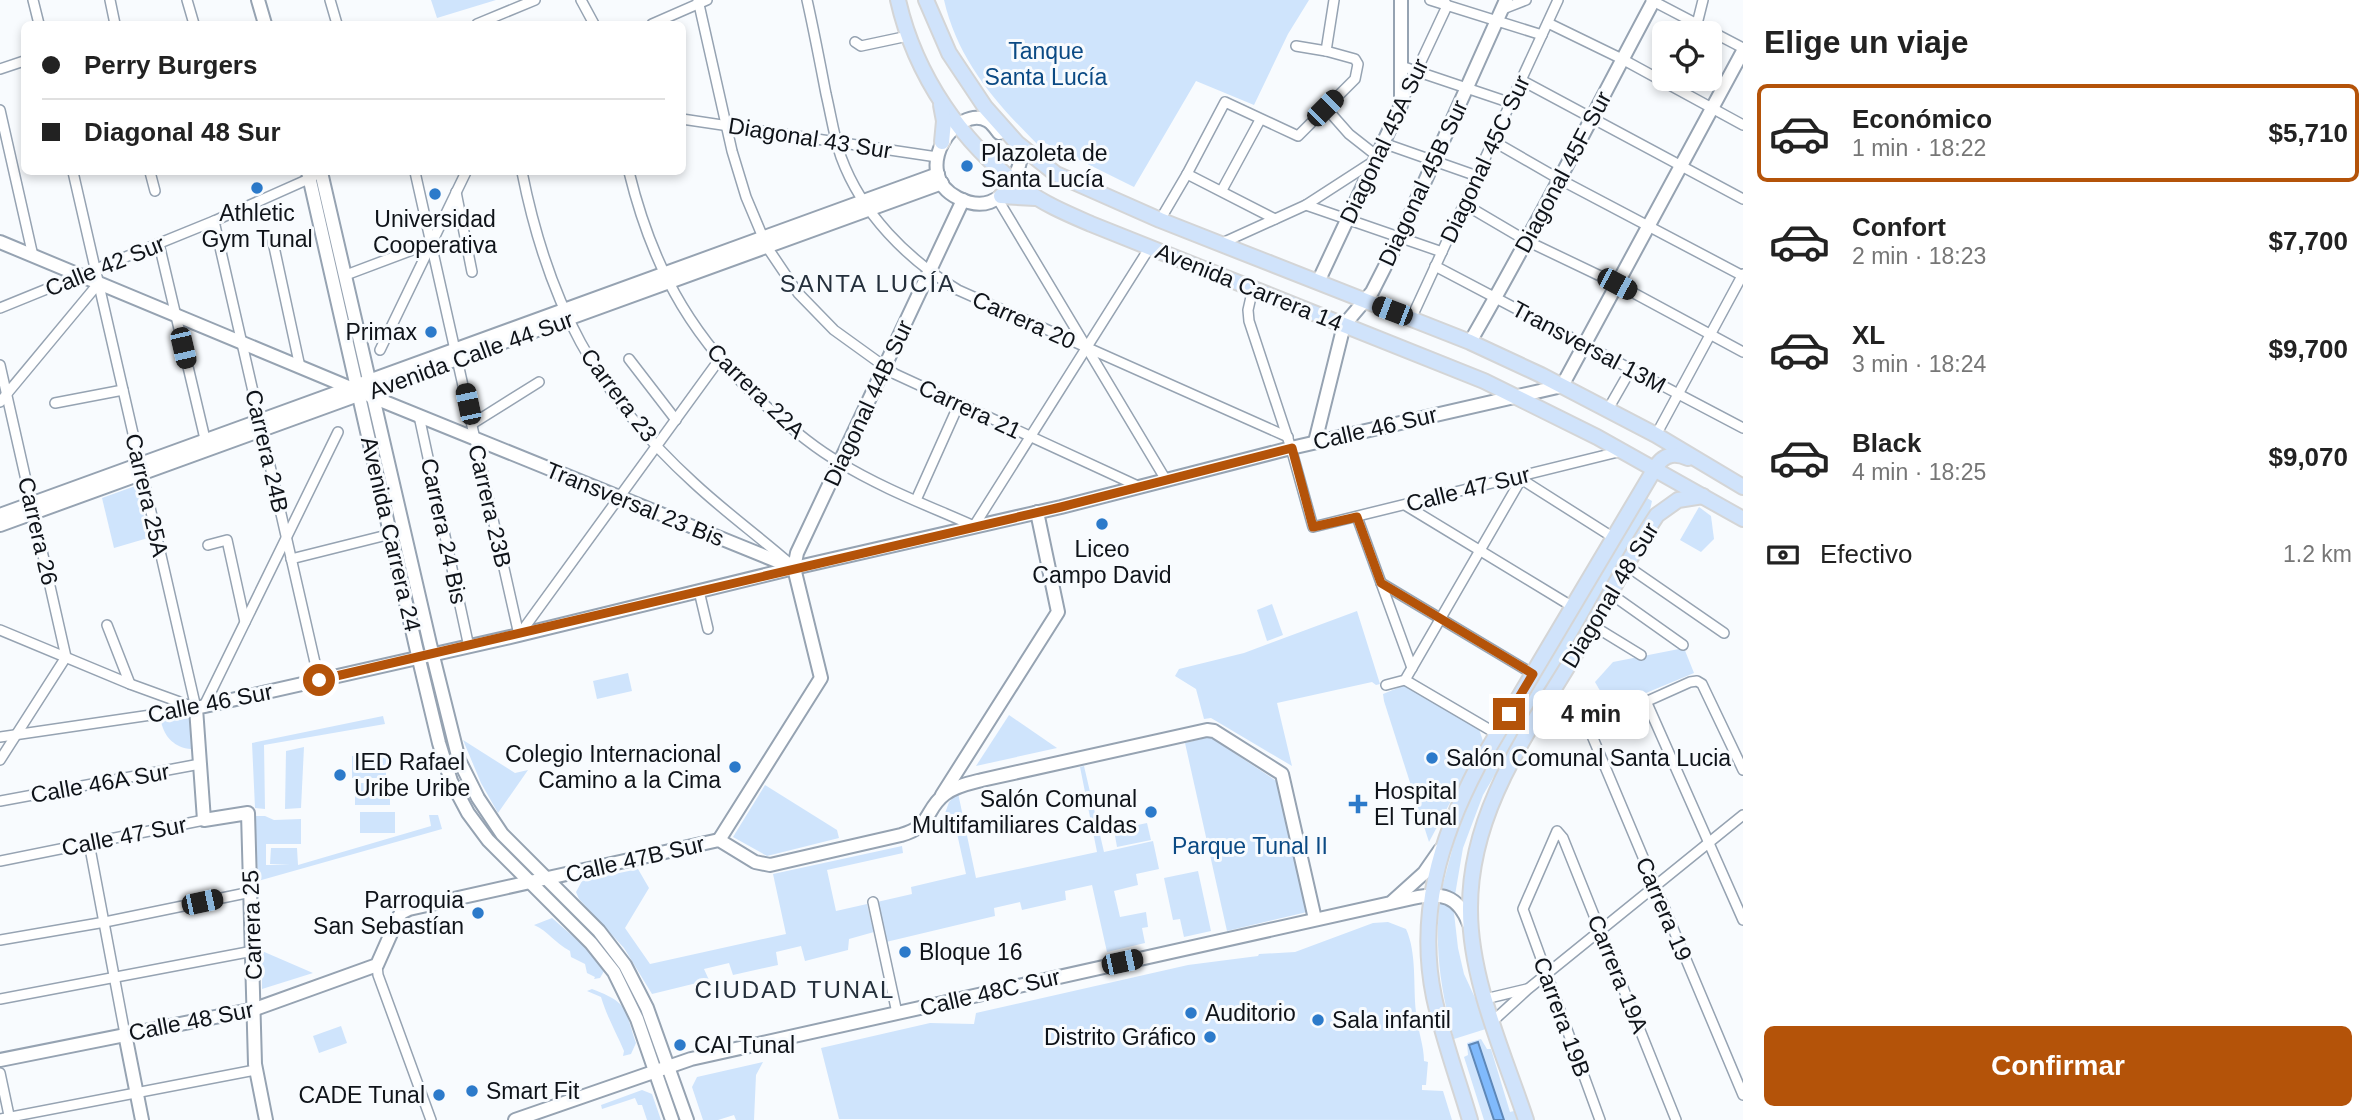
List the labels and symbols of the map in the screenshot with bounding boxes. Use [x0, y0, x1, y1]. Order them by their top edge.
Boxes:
park label: Tanque Santa Lucía [985, 38, 1108, 90]
street label: Diagonal 45A Sur [1334, 54, 1434, 228]
street label: Diagonal 45C Sur [1435, 71, 1535, 247]
car [1303, 86, 1348, 130]
street label: Diagonal 45F Sur [1510, 87, 1617, 257]
street label: Diagonal 45B Sur [1373, 96, 1473, 270]
street label: Diagonal 43 Sur [727, 112, 894, 164]
place label: Plazoleta de Santa Lucía [981, 140, 1108, 192]
marker: Plazoleta de Santa Lucía [959, 158, 975, 174]
marker: Athletic Gym Tunal [249, 180, 265, 196]
marker: Universidad Cooperativa [427, 186, 443, 202]
place label: Athletic Gym Tunal [201, 200, 313, 252]
place label: Universidad Cooperativa [373, 206, 497, 258]
street label: Calle 42 Sur [41, 230, 169, 302]
street label: Avenida Carrera 14 [1152, 238, 1346, 336]
car [1594, 265, 1641, 303]
district label: SANTA LUCÍA [780, 270, 956, 297]
street label: Carrera 20 [968, 286, 1080, 354]
car [1369, 294, 1416, 328]
street label: Transversal 13M [1508, 296, 1670, 398]
street label: Avenida Calle 44 Sur [365, 306, 577, 404]
street label: Diagonal 44B Sur [818, 316, 918, 490]
place label: Primax [345, 319, 417, 345]
marker: Primax [423, 324, 439, 340]
car [169, 325, 198, 371]
street label: Carrera 22A [702, 338, 811, 444]
street label: Carrera 23 [576, 343, 662, 447]
street label: Carrera 21 [915, 374, 1025, 444]
car [454, 381, 483, 427]
street label: Carrera 24B [240, 387, 294, 515]
street label: Calle 46 Sur [1310, 401, 1440, 455]
street label: Carrera 25A [120, 431, 174, 560]
street label: Avenida Carrera 24 [356, 434, 426, 634]
street label: Carrera 23B [463, 442, 517, 570]
street label: Carrera 24 Bis [416, 456, 472, 606]
street label: Transversal 23 Bis [542, 456, 728, 552]
street label: Calle 47 Sur [1403, 461, 1533, 517]
street label: Carrera 26 [13, 475, 63, 587]
marker: Liceo Campo David [1094, 516, 1110, 532]
street label: Diagonal 48 Sur [1556, 517, 1664, 672]
place label: Liceo Campo David [1032, 536, 1172, 588]
route start [303, 664, 335, 696]
street label: Calle 46 Sur [145, 678, 275, 728]
callout: 4 min [1534, 690, 1649, 738]
route end [1493, 698, 1525, 730]
place label: Colegio Internacional Camino a la Cima [505, 741, 721, 793]
place label: Salón Comunal Santa Lucia [1446, 745, 1731, 771]
place label: IED Rafael Uribe Uribe [354, 749, 470, 801]
marker: Salón Comunal Santa Lucia [1424, 750, 1440, 766]
street label: Calle 46A Sur [28, 758, 172, 808]
marker: Colegio Internacional Camino a la Cima [727, 759, 743, 775]
marker: IED Rafael Uribe Uribe [332, 767, 348, 783]
place label: Hospital El Tunal [1374, 778, 1457, 830]
place label: Salón Comunal Multifamiliares Caldas [912, 786, 1137, 838]
marker: Hospital El Tunal [1348, 794, 1368, 814]
marker: Salón Comunal Multifamiliares Caldas [1143, 804, 1159, 820]
street label: Calle 47 Sur [59, 811, 189, 861]
street label: Calle 47B Sur [563, 830, 707, 888]
park label: Parque Tunal II [1172, 833, 1328, 859]
street label: Carrera 19 [1631, 853, 1697, 965]
street label: Carrera 25 [237, 870, 267, 980]
car [180, 887, 225, 917]
place label: Parroquia San Sebastían [313, 887, 464, 939]
marker: Parroquia San Sebastían [470, 905, 486, 921]
street label: Carrera 19A [1582, 911, 1654, 1038]
place label: Bloque 16 [919, 939, 1023, 965]
marker: Bloque 16 [897, 944, 913, 960]
car [1100, 947, 1145, 977]
street label: Carrera 19B [1528, 954, 1596, 1080]
street label: Calle 48C Sur [917, 963, 1063, 1021]
district label: CIUDAD TUNAL [695, 976, 895, 1003]
street label: Calle 48 Sur [126, 996, 256, 1046]
place label: Auditorio [1205, 1000, 1296, 1026]
marker: Auditorio [1183, 1005, 1199, 1021]
place label: Sala infantil [1332, 1007, 1451, 1033]
marker: Sala infantil [1310, 1012, 1326, 1028]
place label: Distrito Gráfico [1044, 1024, 1196, 1050]
marker: Distrito Gráfico [1202, 1029, 1218, 1045]
place label: CAI Tunal [694, 1032, 795, 1058]
marker: CAI Tunal [672, 1037, 688, 1053]
place label: Smart Fit [486, 1078, 580, 1104]
place label: CADE Tunal [298, 1082, 425, 1108]
marker: Smart Fit [464, 1083, 480, 1099]
marker: CADE Tunal [431, 1087, 447, 1103]

